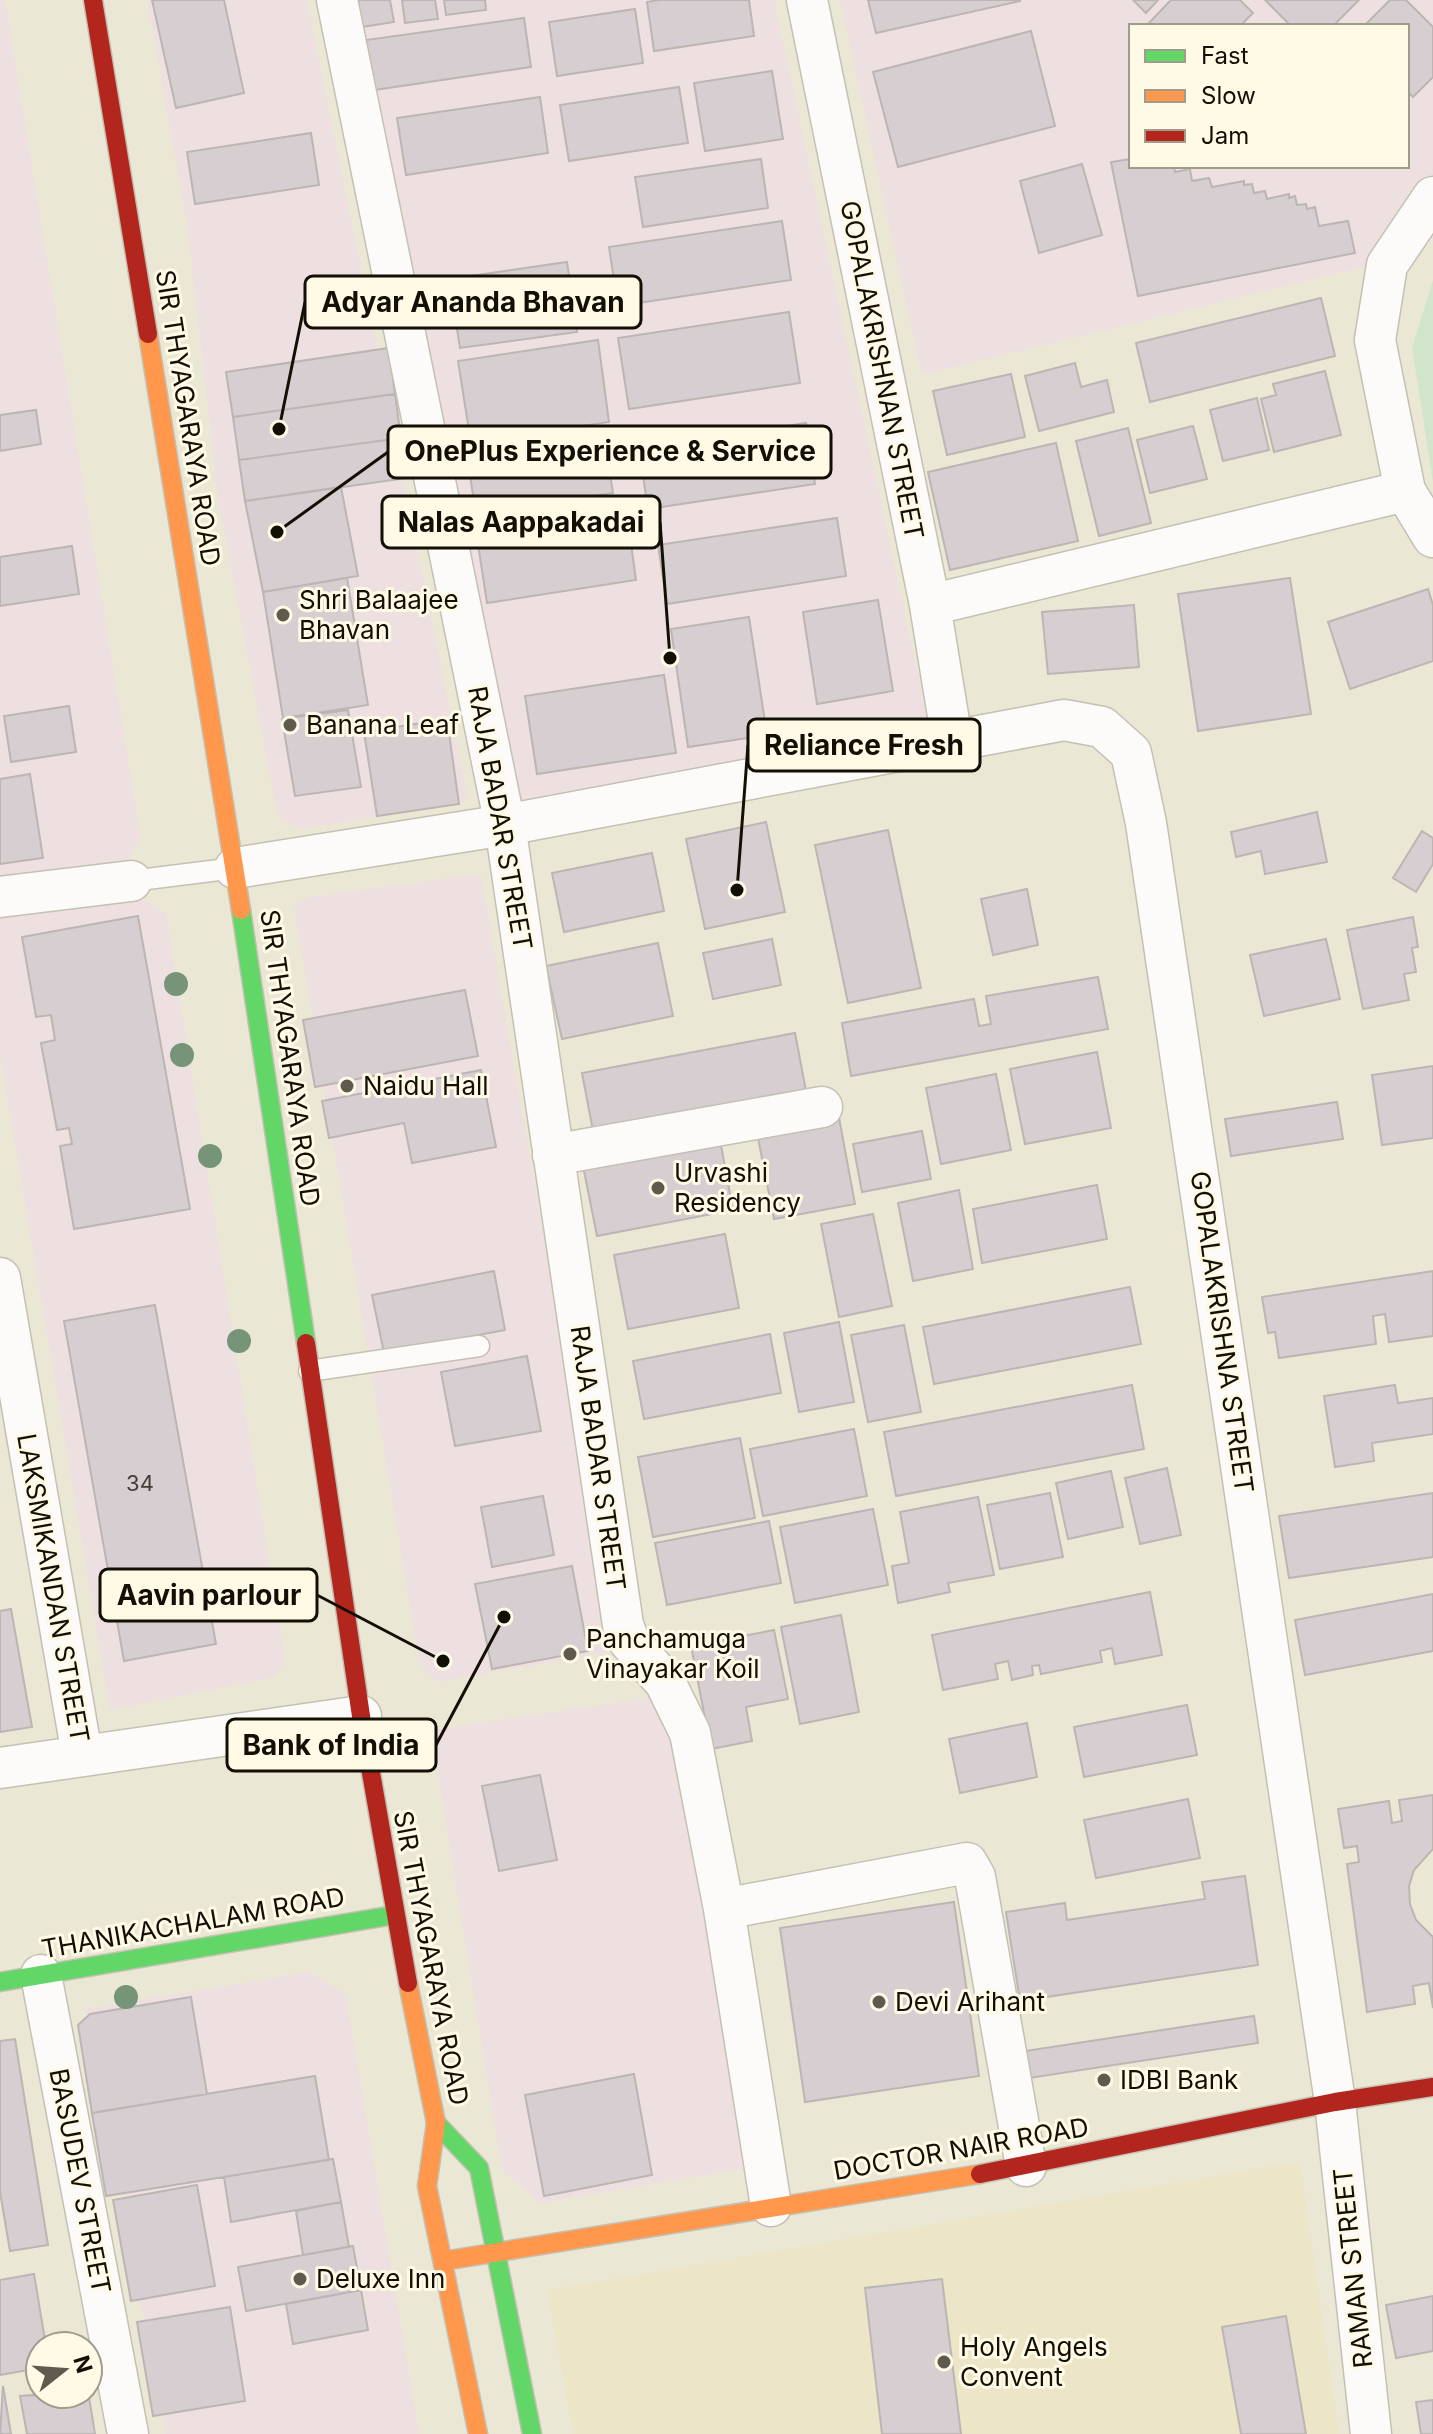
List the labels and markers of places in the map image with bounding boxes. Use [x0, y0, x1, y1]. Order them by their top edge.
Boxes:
callout: Adyar Ananda Bhavan [305, 276, 641, 328]
callout: OnePlus Experience & Service [388, 426, 831, 478]
callout: Nalas Aappakadai [382, 496, 660, 548]
place label: Shri Balaajee Bhavan [299, 584, 459, 645]
marker: Shri Balaajee Bhavan [274, 606, 292, 624]
place label: Banana Leaf [306, 709, 460, 740]
marker: Banana Leaf [281, 716, 299, 734]
callout: Reliance Fresh [748, 719, 980, 771]
place label: Naidu Hall [363, 1070, 489, 1101]
marker: Naidu Hall [338, 1077, 356, 1095]
place label: Urvashi Residency [674, 1157, 801, 1218]
marker: Urvashi Residency [649, 1179, 667, 1197]
callout: Aavin parlour [100, 1569, 317, 1621]
place label: Panchamuga Vinayakar Koil [586, 1623, 760, 1684]
marker: Panchamuga Vinayakar Koil [561, 1645, 579, 1663]
callout: Bank of India [227, 1719, 436, 1771]
place label: Devi Arihant [895, 1986, 1045, 2017]
marker: Devi Arihant [870, 1993, 888, 2011]
place label: IDBI Bank [1120, 2064, 1238, 2095]
marker: IDBI Bank [1095, 2071, 1113, 2089]
place label: Deluxe Inn [316, 2263, 445, 2294]
marker: Deluxe Inn [291, 2270, 309, 2288]
place label: Holy Angels Convent [960, 2331, 1108, 2392]
marker: Holy Angels Convent [935, 2353, 953, 2371]

